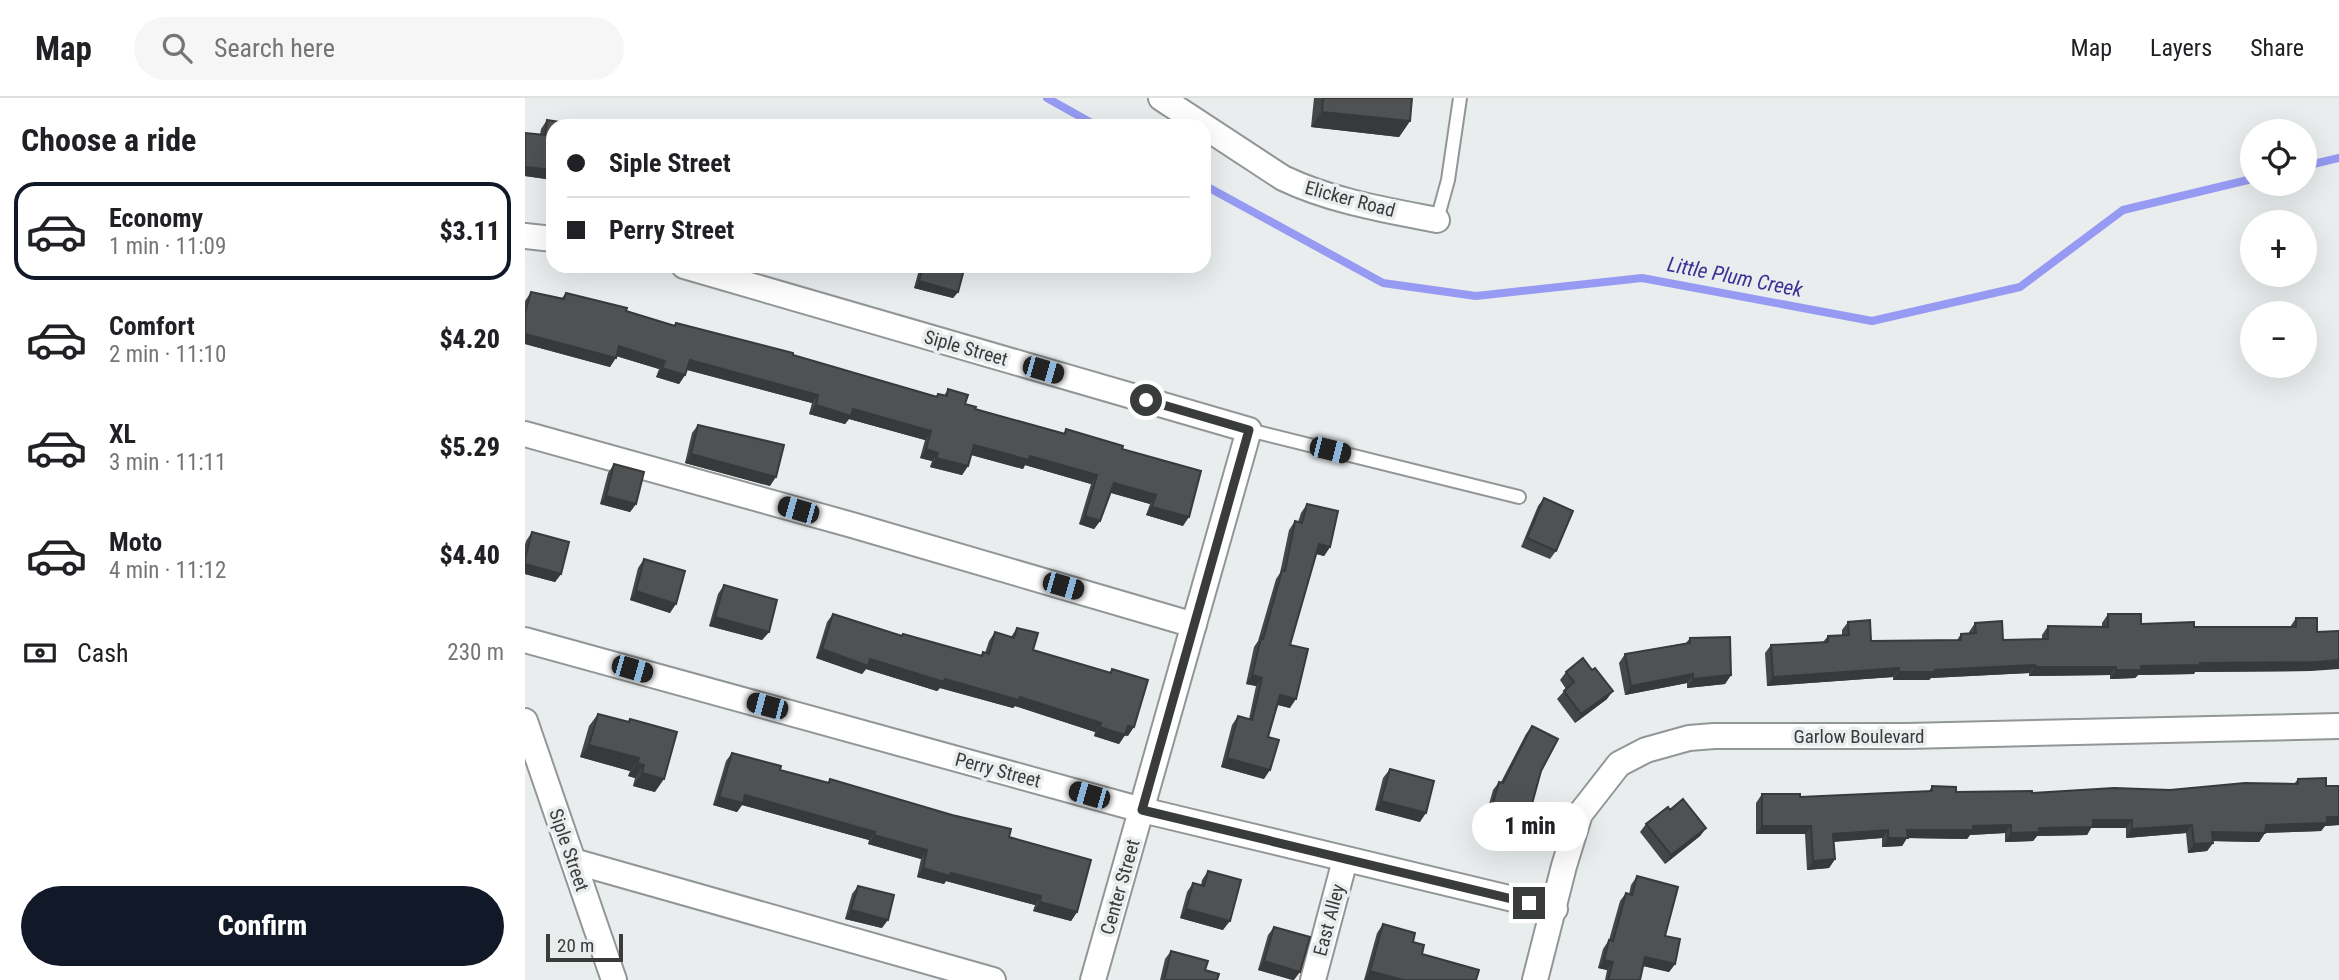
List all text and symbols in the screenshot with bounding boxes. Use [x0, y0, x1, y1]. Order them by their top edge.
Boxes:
search box [134, 17, 624, 80]
text: Map [35, 29, 92, 68]
icon: search [158, 29, 196, 67]
text: Search here [214, 33, 335, 63]
text: Map [2071, 34, 2112, 62]
text: Layers [2150, 34, 2212, 62]
text: Share [2250, 34, 2304, 62]
map controls [2240, 119, 2317, 378]
button: locate [2240, 119, 2317, 196]
text: Choose a ride [21, 121, 196, 159]
text: Siple Street [609, 148, 731, 178]
street label: Elicker Road [1302, 176, 1398, 222]
icon: car [25, 200, 88, 263]
text: Economy [109, 203, 203, 233]
button: + [2240, 210, 2317, 287]
text: Perry Street [609, 215, 734, 245]
text: $3.11 [439, 216, 500, 246]
text: 1 min · 11:09 [109, 233, 226, 260]
water label: Little Plum Creek [1665, 252, 1805, 302]
button: − [2240, 301, 2317, 378]
icon: car [25, 308, 88, 371]
text: Comfort [109, 311, 195, 341]
text: $4.20 [439, 324, 500, 354]
street label: Siple Street [922, 325, 1010, 371]
text: 2 min · 11:10 [109, 341, 226, 368]
car [1020, 354, 1067, 386]
route start [1130, 384, 1162, 416]
icon: car [25, 416, 88, 479]
text: XL [109, 419, 136, 449]
text: $5.29 [439, 432, 500, 462]
car [1308, 435, 1353, 465]
text: 3 min · 11:11 [109, 449, 226, 476]
car [775, 494, 822, 526]
icon: car [25, 524, 88, 587]
text: Moto [109, 527, 162, 557]
text: $4.40 [439, 540, 500, 570]
text: 4 min · 11:12 [109, 557, 226, 584]
car [1040, 570, 1087, 602]
icon: cash [21, 634, 59, 672]
text: Cash [77, 638, 129, 668]
text: 230 m [447, 639, 504, 666]
car [609, 653, 656, 685]
car [744, 690, 791, 722]
street label: Garlow Boulevard [1793, 725, 1925, 748]
street label: Perry Street [953, 748, 1043, 792]
car [1066, 779, 1113, 811]
callout: 1 min [1471, 802, 1587, 850]
street label: Siple Street [544, 806, 594, 894]
text: 1 min [1504, 813, 1556, 840]
street label: Center Street [1095, 837, 1145, 937]
street label: East Alley [1308, 881, 1350, 959]
button: Confirm [21, 886, 504, 966]
route end [1513, 887, 1545, 919]
scale bar [546, 931, 623, 963]
text: 20 m [557, 934, 594, 957]

